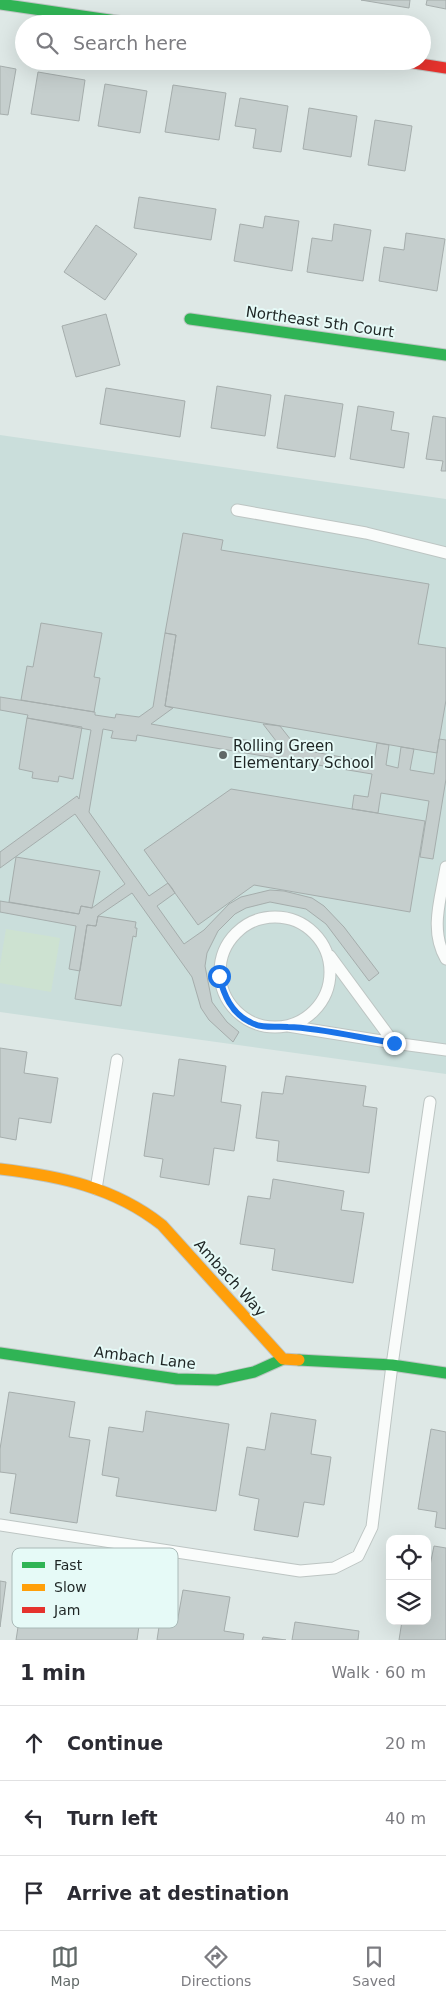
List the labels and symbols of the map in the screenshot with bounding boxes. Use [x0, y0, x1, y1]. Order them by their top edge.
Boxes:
street label: Northeast 5th Court [245, 303, 396, 341]
place label: Rolling Green Elementary School [233, 737, 374, 772]
marker: Rolling Green Elementary School [217, 749, 229, 761]
route start [208, 965, 231, 988]
route end [383, 1032, 406, 1055]
street label: Ambach Way [191, 1236, 270, 1321]
street label: Ambach Lane [93, 1343, 197, 1373]
legend [12, 1548, 178, 1628]
text: Fast [54, 1557, 83, 1573]
text: Slow [54, 1579, 87, 1595]
text: Jam [53, 1602, 80, 1618]

